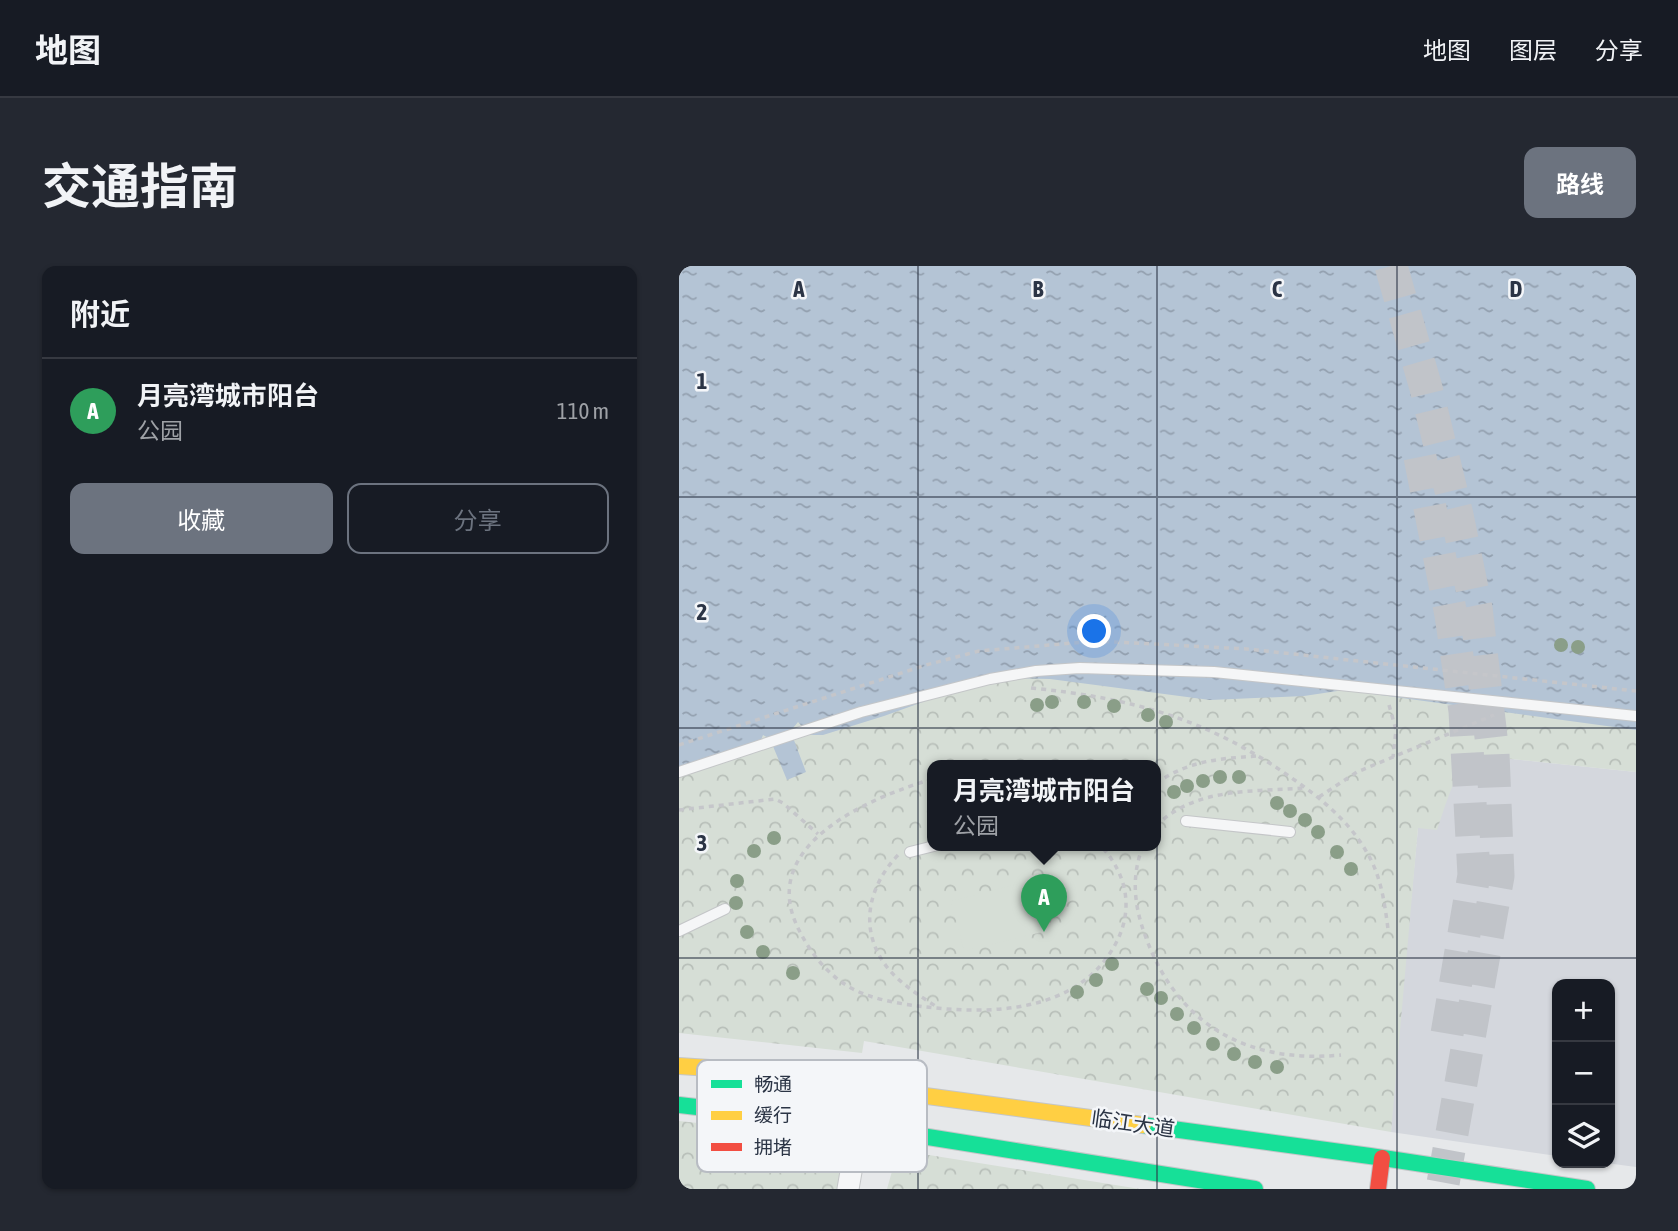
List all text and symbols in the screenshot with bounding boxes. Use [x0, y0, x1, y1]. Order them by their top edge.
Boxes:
text: 地图 [35, 31, 101, 69]
text: 地图 [1423, 37, 1471, 64]
text: 图层 [1509, 37, 1557, 64]
text: 分享 [1595, 37, 1643, 64]
button: 路线 [1524, 147, 1636, 218]
text: 交通指南 [42, 158, 238, 214]
text: A [792, 276, 805, 302]
text: B [1033, 276, 1044, 302]
text: C [1272, 276, 1283, 302]
text: D [1510, 276, 1523, 302]
text: 附近 [70, 297, 130, 331]
text: 1 [697, 368, 708, 394]
text: 月亮湾城市阳台 [137, 381, 319, 411]
text: A [87, 398, 99, 424]
text: 110 m [557, 398, 609, 424]
text: 公园 [137, 418, 183, 444]
button: 收藏 [70, 483, 333, 554]
button: 分享 [347, 483, 609, 554]
text: 2 [697, 599, 707, 625]
your location [1077, 614, 1111, 648]
popup [927, 760, 1161, 851]
text: 月亮湾城市阳台 [953, 776, 1135, 806]
text: 公园 [953, 813, 999, 839]
text: 3 [697, 830, 707, 856]
pin: A [1021, 874, 1067, 932]
map controls [1552, 979, 1615, 1168]
button: + [1552, 979, 1615, 1042]
button: − [1552, 1042, 1615, 1105]
legend [697, 1060, 927, 1172]
text: 畅通 [754, 1073, 792, 1095]
text: 缓行 [754, 1104, 792, 1126]
street label: 临江大道 [1090, 1105, 1176, 1141]
button: layers [1552, 1105, 1615, 1168]
text: 拥堵 [754, 1136, 792, 1158]

